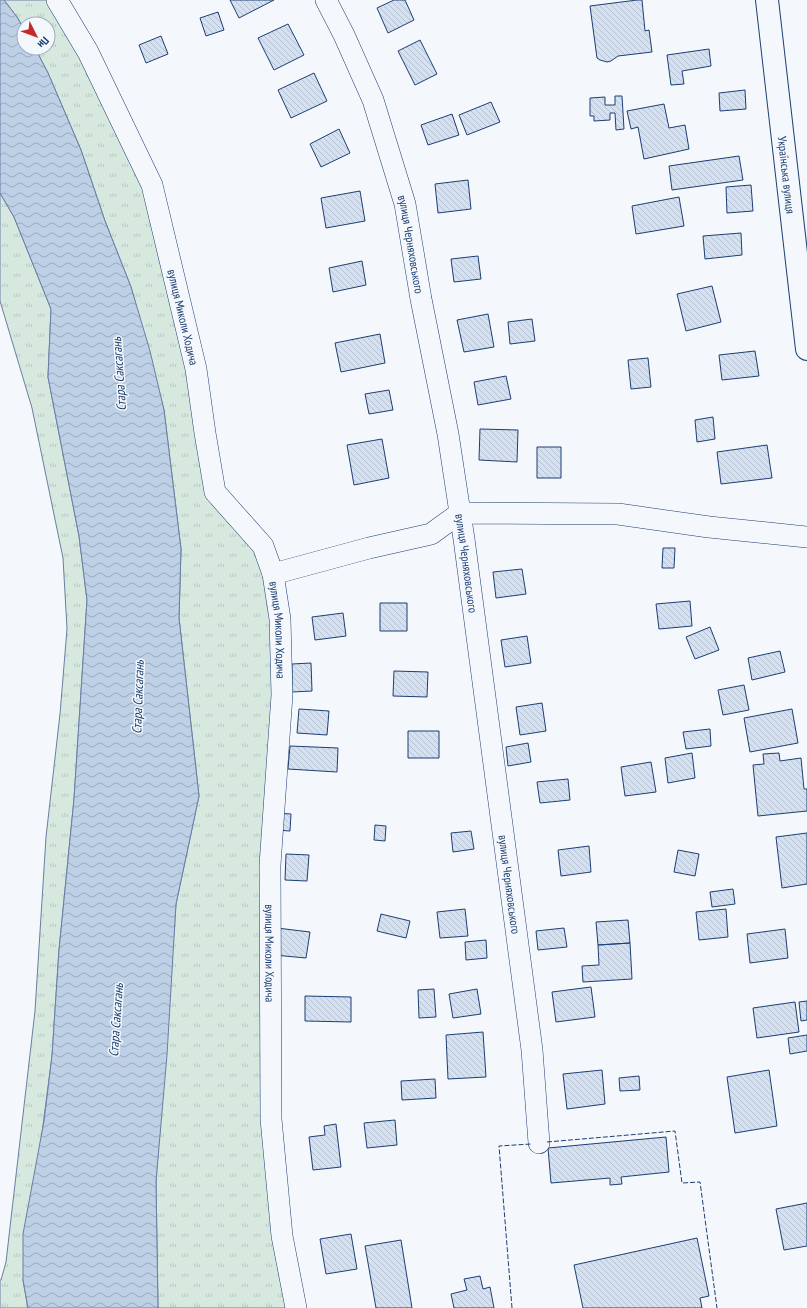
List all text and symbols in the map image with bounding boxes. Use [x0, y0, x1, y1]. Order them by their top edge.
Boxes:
north arrow [16, 16, 56, 56]
text: Пн [35, 34, 52, 51]
street label: Українська вулиця [775, 135, 799, 215]
street label: вулиця Черняховського [395, 193, 427, 295]
street label: вулиця Миколи Ходича [165, 268, 202, 367]
water label: Стара Саксагань [108, 336, 130, 411]
street label: вулиця Черняховського [453, 513, 481, 614]
street label: вулиця Миколи Ходича [267, 580, 289, 679]
water label: Стара Саксагань [128, 659, 148, 734]
street label: вулиця Черняховського [496, 834, 524, 935]
street label: вулиця Миколи Ходича [263, 904, 278, 1002]
water label: Стара Саксагань [105, 982, 127, 1057]

